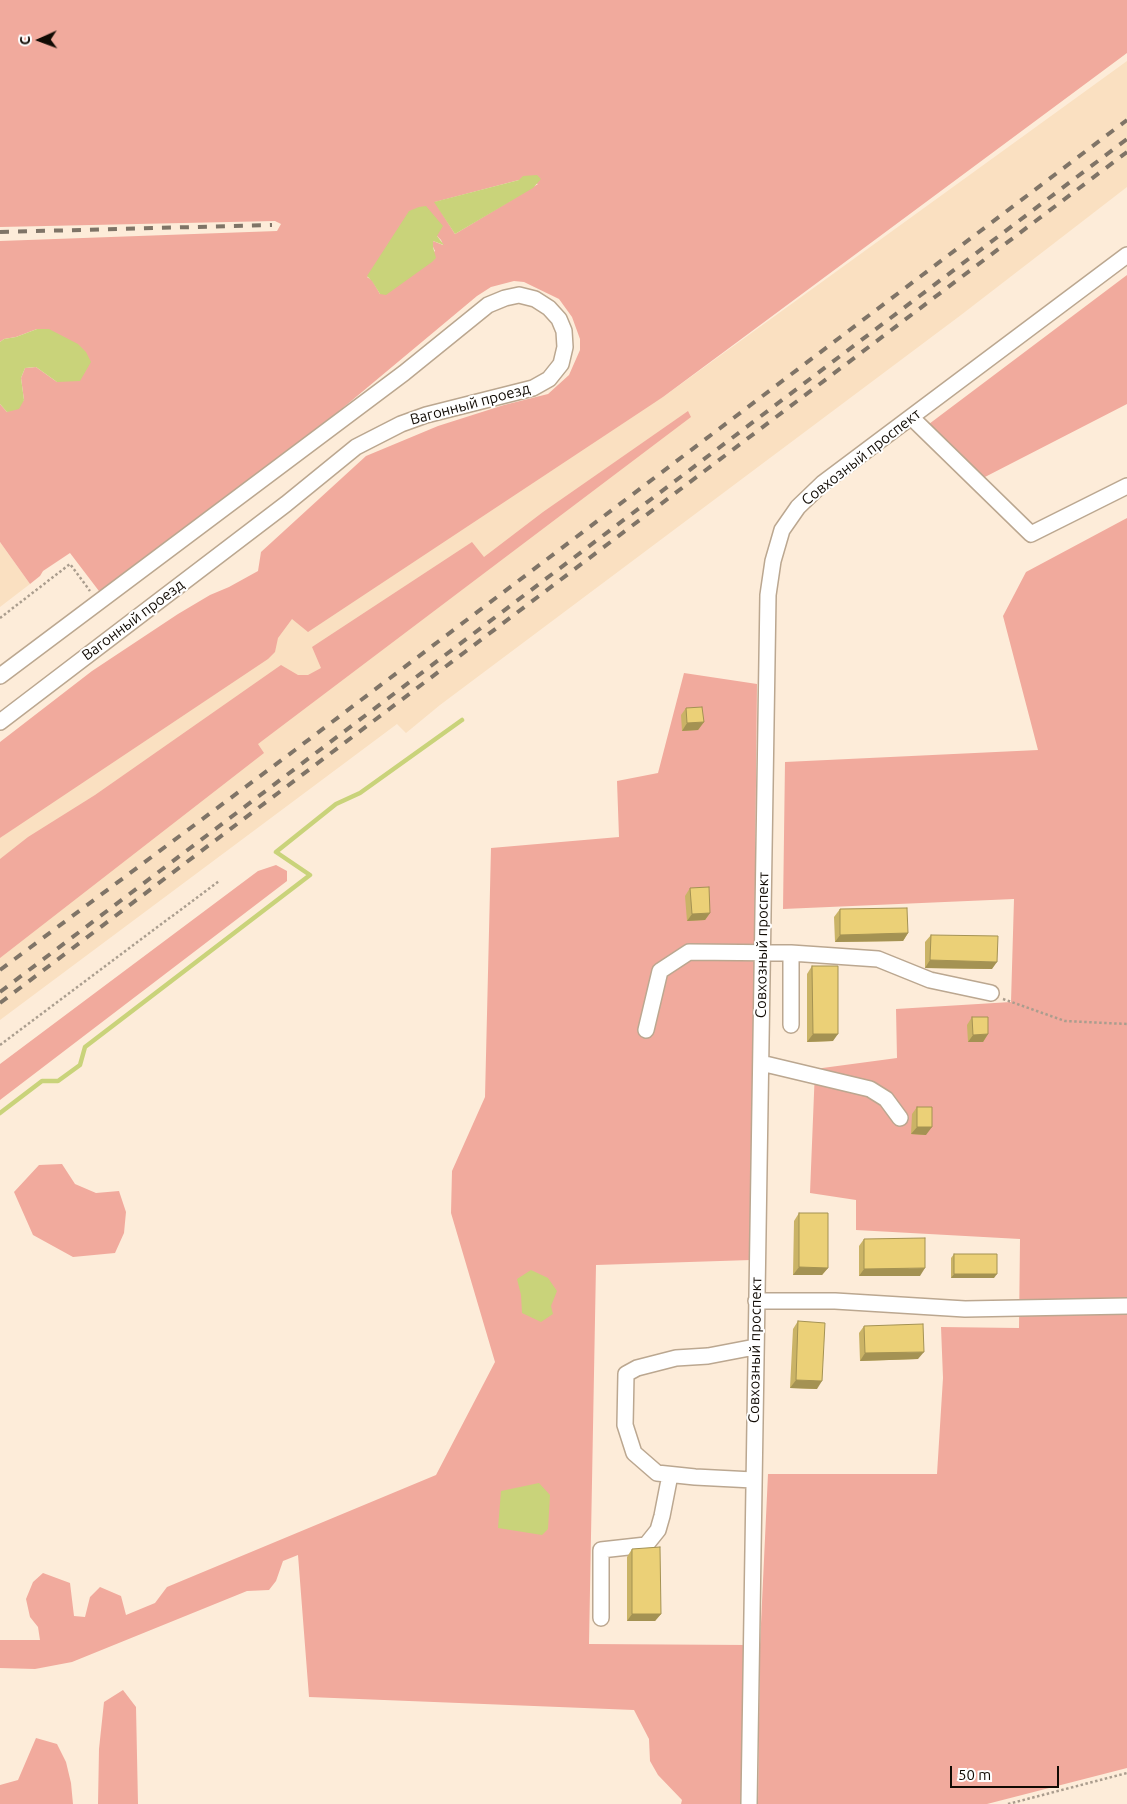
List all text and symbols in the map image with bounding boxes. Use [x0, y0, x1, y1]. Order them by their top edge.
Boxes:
north arrow [15, 15, 65, 65]
text: С [17, 36, 33, 45]
street label: Вагонный проезд [408, 379, 532, 429]
street label: Совхозный проспект [798, 405, 924, 509]
street label: Вагонный проезд [78, 576, 188, 664]
street label: Совхозный проспект [752, 872, 772, 1018]
street label: Совхозный проспект [745, 1277, 765, 1423]
scale bar [952, 1756, 1061, 1788]
text: 50 m [958, 1766, 991, 1783]

